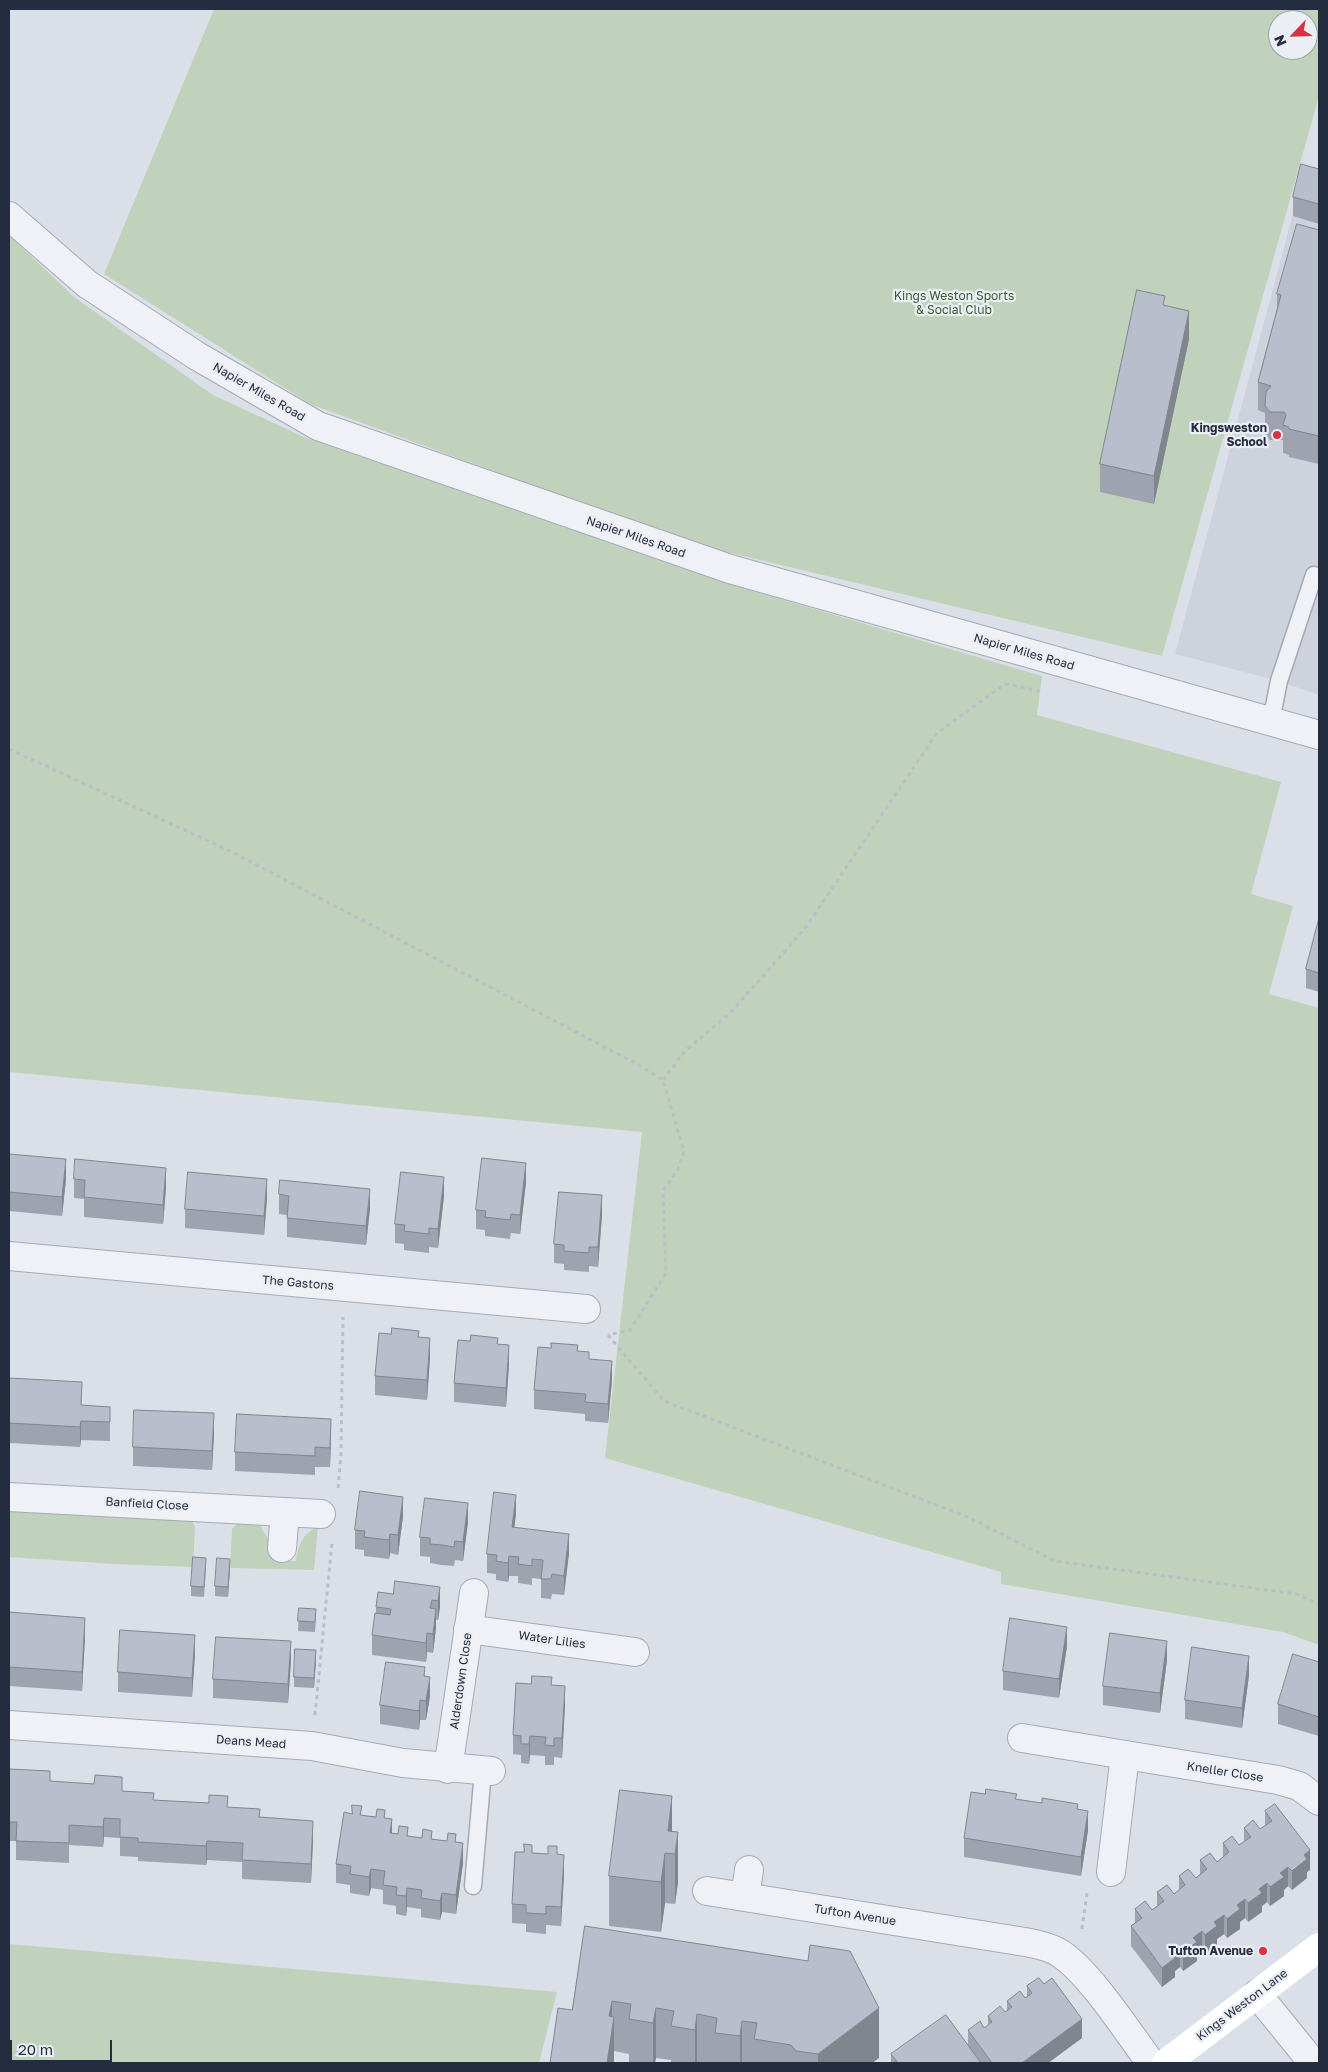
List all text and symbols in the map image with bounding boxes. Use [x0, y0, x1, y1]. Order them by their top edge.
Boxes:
north arrow [1268, 10, 1318, 60]
text: N [1270, 33, 1290, 49]
park label: Kings Weston Sports & Social Club [894, 289, 1014, 317]
street label: Napier Miles Road [210, 360, 308, 424]
place label: Kingsweston School [1191, 421, 1267, 449]
marker: Kingsweston School [1271, 429, 1283, 441]
street label: Napier Miles Road [584, 513, 688, 561]
street label: Napier Miles Road [972, 631, 1076, 673]
street label: The Gastons [261, 1273, 335, 1293]
street label: Banfield Close [105, 1495, 189, 1513]
street label: Water Lilies [518, 1628, 586, 1652]
street label: Alderdown Close [447, 1632, 475, 1730]
street label: Deans Mead [215, 1732, 287, 1752]
street label: Kneller Close [1186, 1759, 1264, 1785]
street label: Tufton Avenue [813, 1901, 897, 1929]
place label: Tufton Avenue [1168, 1944, 1253, 1958]
marker: Tufton Avenue [1257, 1945, 1269, 1957]
street label: Kings Weston Lane [1194, 1966, 1290, 2044]
scale bar [12, 2030, 115, 2062]
text: 20 m [18, 2040, 53, 2058]

